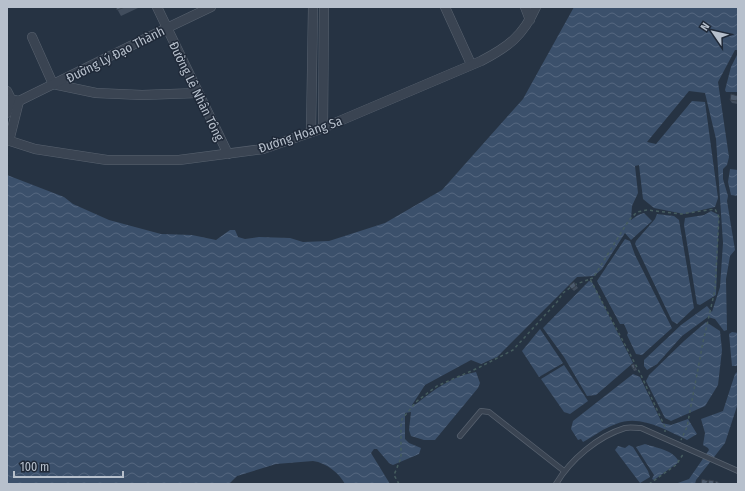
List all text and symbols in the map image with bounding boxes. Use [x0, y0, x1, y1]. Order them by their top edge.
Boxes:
north arrow [693, 12, 733, 52]
text: N [698, 20, 712, 33]
street label: Đường Lý Đạo Thành [64, 23, 167, 86]
street label: Đường Lê Nhân Tông [166, 39, 228, 144]
street label: Đường Hoàng Sa [256, 113, 344, 156]
scale bar [14, 453, 123, 479]
text: 100 m [20, 460, 49, 474]

